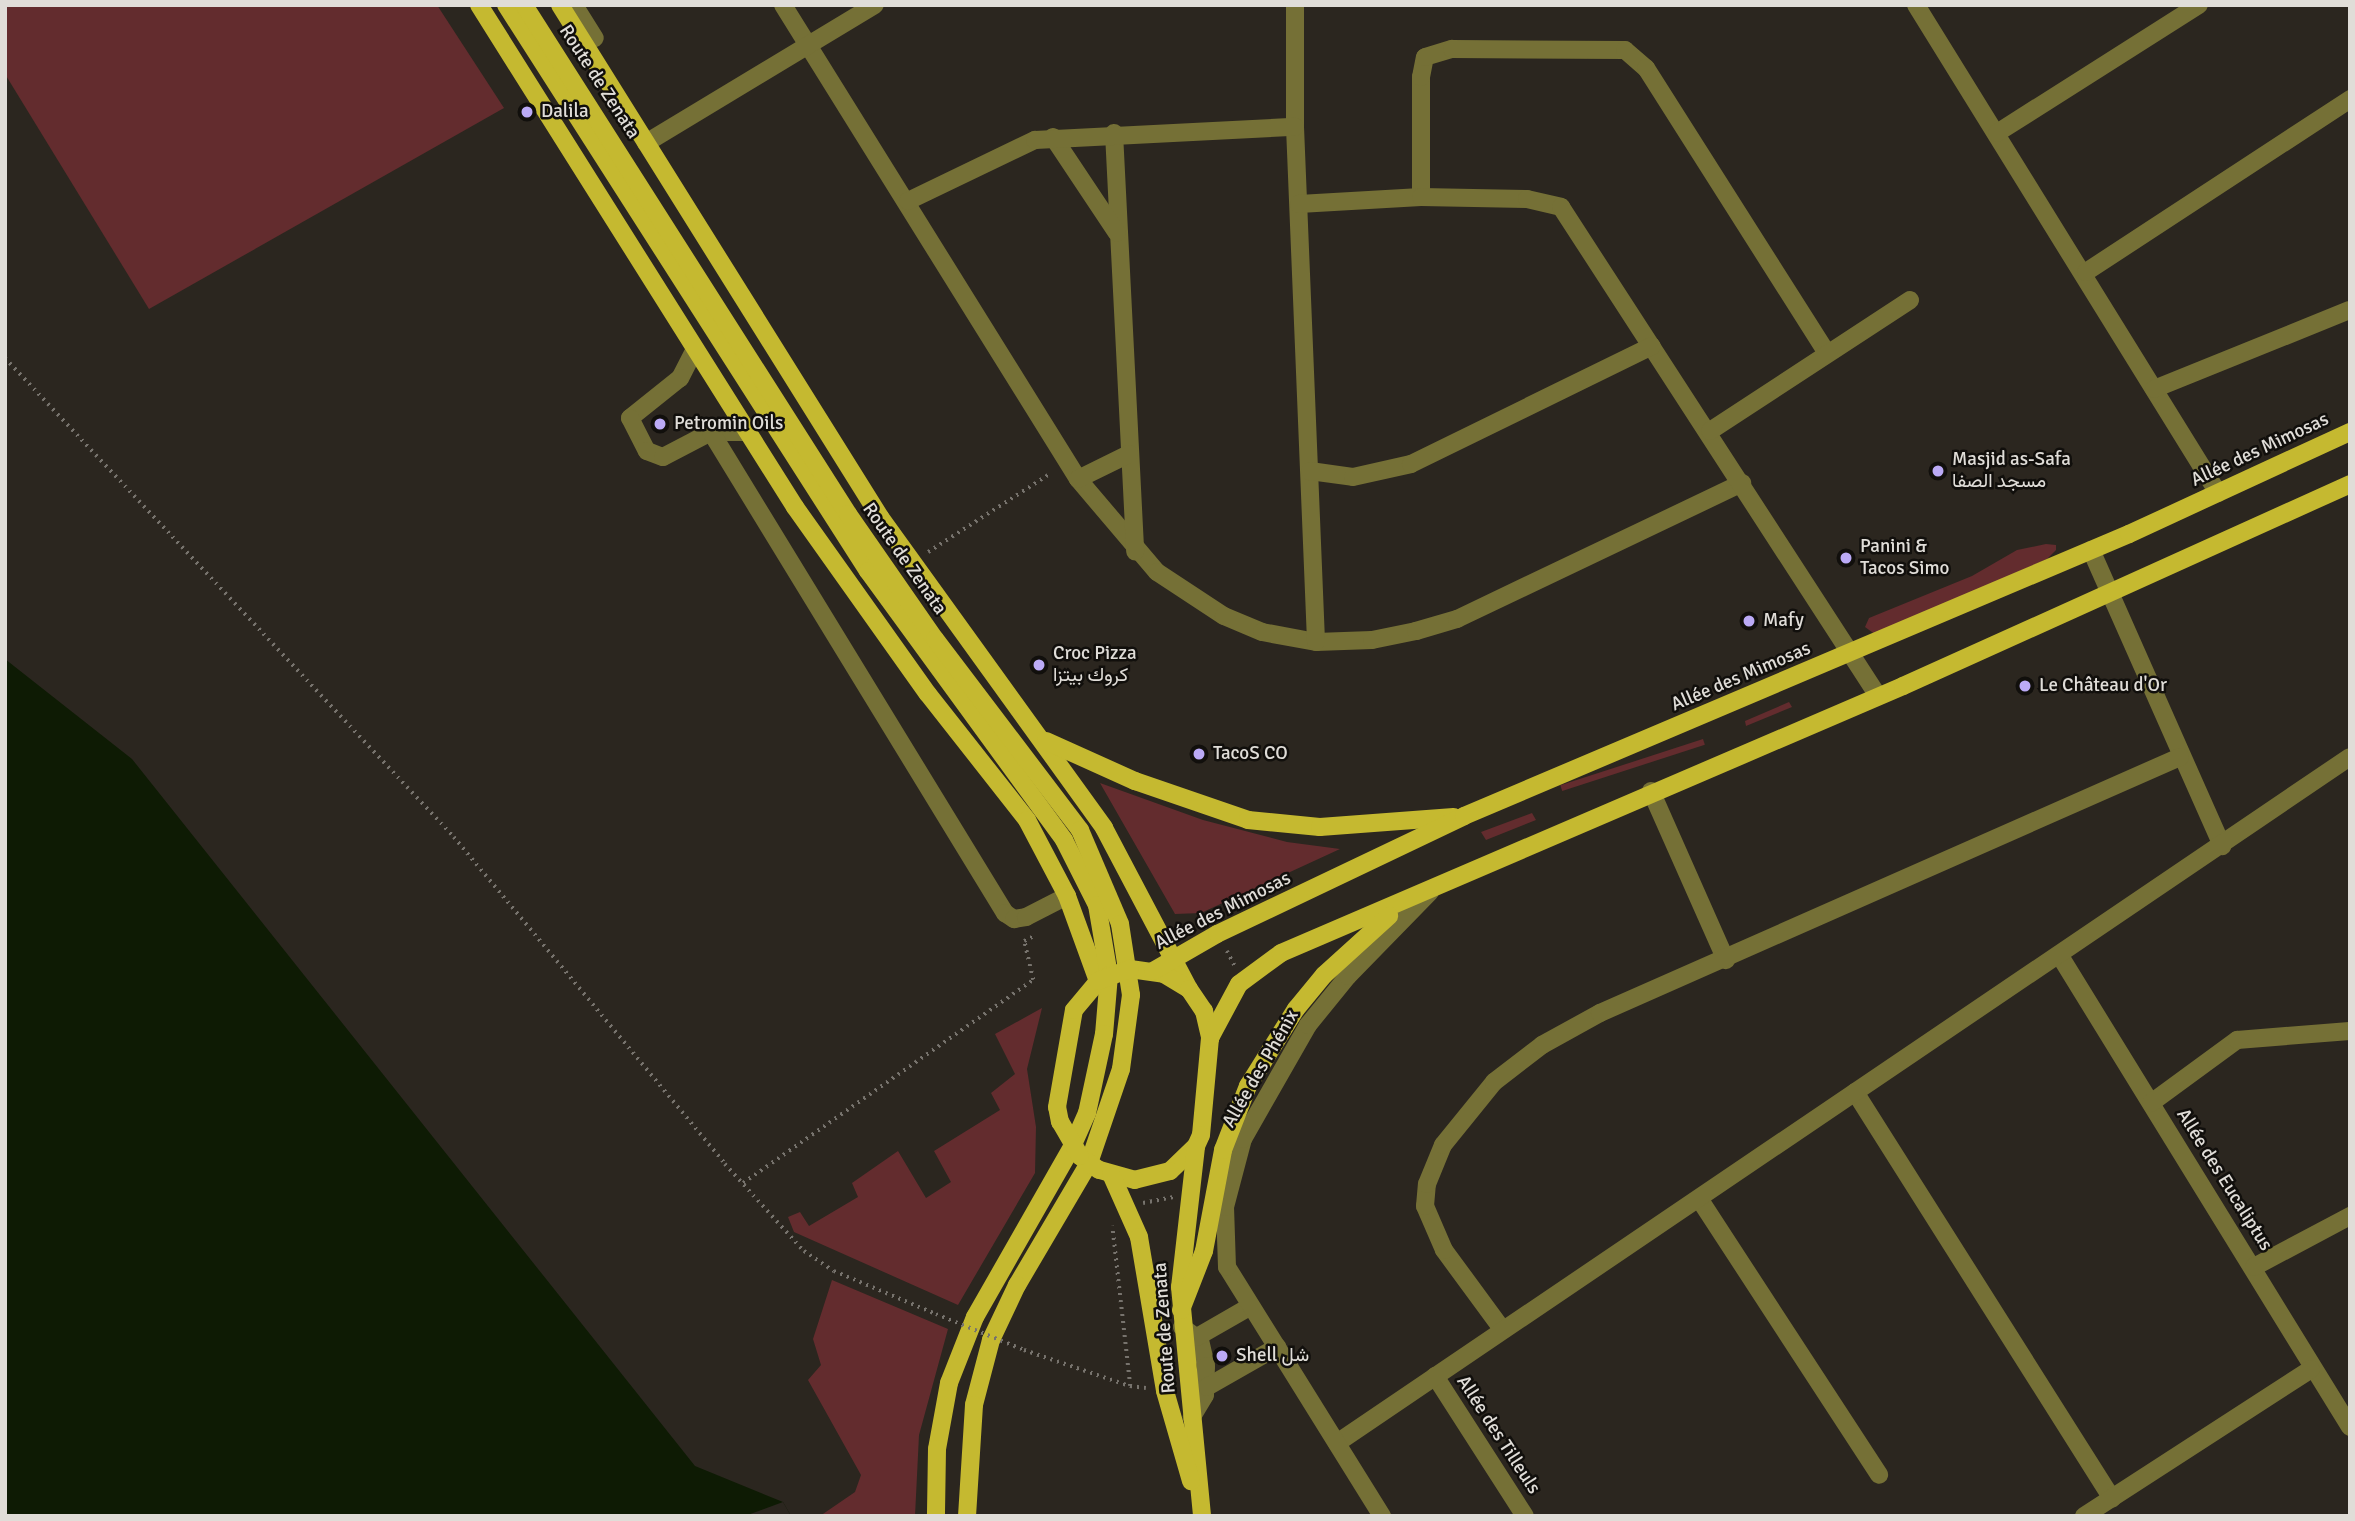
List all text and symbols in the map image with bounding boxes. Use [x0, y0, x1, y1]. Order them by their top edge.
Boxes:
street label: Route de Zenata [554, 21, 644, 143]
place label: Dalila [541, 101, 589, 123]
marker: Dalila [519, 104, 535, 120]
street label: Allée des Mimosas [2188, 408, 2332, 492]
place label: Petromin Oils [674, 413, 783, 435]
marker: Petromin Oils [652, 416, 668, 432]
place label: Masjid as-Safa مسجد الصفا [1952, 449, 2071, 493]
marker: Masjid as-Safa مسجد الصفا [1930, 463, 1946, 479]
street label: Route de Zenata [857, 499, 951, 619]
place label: Panini & Tacos Simo [1860, 536, 1949, 580]
marker: Panini & Tacos Simo [1838, 550, 1854, 566]
place label: Mafy [1763, 610, 1804, 632]
marker: Mafy [1741, 613, 1757, 629]
street label: Allée des Mimosas [1668, 637, 1814, 717]
place label: Croc Pizza كروك بيتزا [1053, 643, 1137, 687]
marker: Croc Pizza كروك بيتزا [1031, 657, 1047, 673]
place label: Le Château d'Or [2039, 675, 2167, 697]
marker: Le Château d'Or [2017, 678, 2033, 694]
place label: TacoS CO [1213, 743, 1288, 765]
marker: TacoS CO [1191, 746, 1207, 762]
street label: Allée des Mimosas [1151, 867, 1295, 955]
street label: Allée des Phénix [1218, 1006, 1304, 1132]
street label: Allée des Eucaliptus [2171, 1105, 2277, 1255]
street label: Route de Zenata [1149, 1262, 1181, 1394]
place label: Shell شل [1236, 1345, 1309, 1367]
marker: Shell شل [1214, 1348, 1230, 1364]
street label: Allée des Tilleuls [1451, 1372, 1545, 1498]

